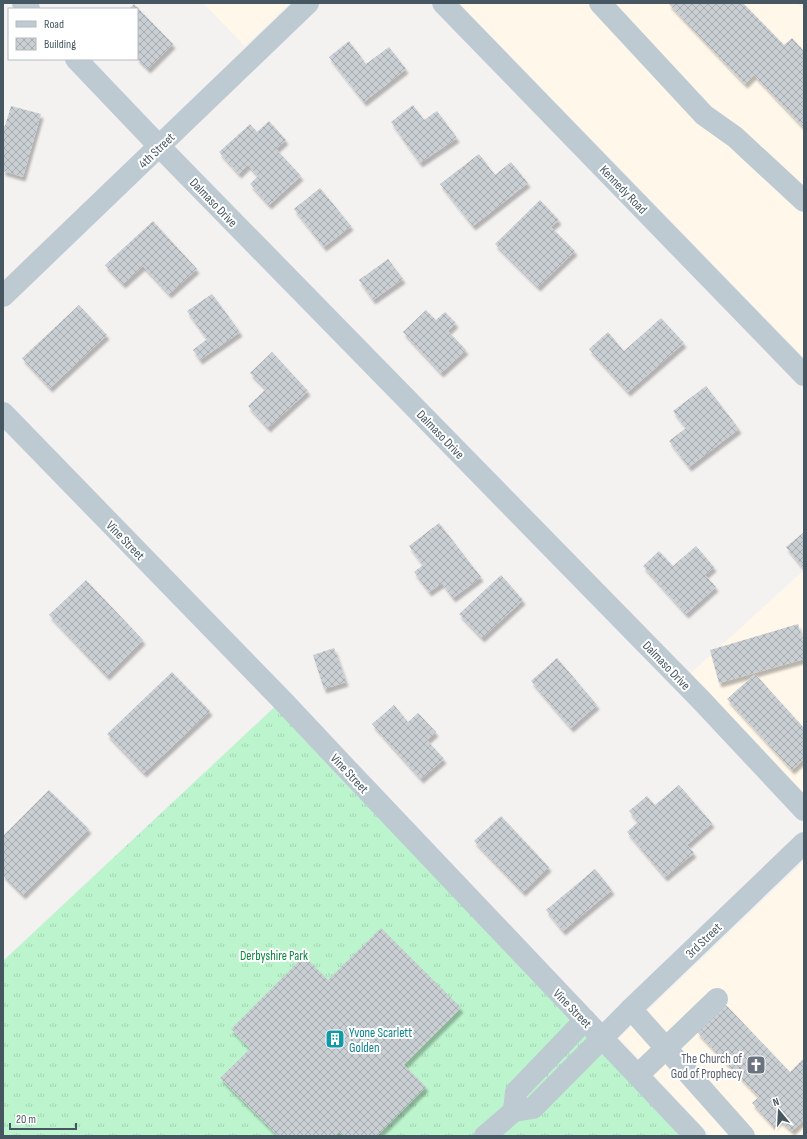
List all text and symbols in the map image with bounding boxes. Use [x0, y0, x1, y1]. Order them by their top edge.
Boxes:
legend [8, 8, 138, 60]
text: Road [44, 17, 64, 32]
text: Building [44, 37, 76, 52]
street label: 4th Street [135, 130, 178, 172]
street label: Kennedy Road [596, 162, 650, 217]
street label: Dalmaso Drive [186, 175, 241, 231]
street label: Dalmaso Drive [413, 407, 468, 463]
street label: Vine Street [103, 518, 148, 564]
street label: Dalmaso Drive [639, 638, 694, 694]
street label: Vine Street [327, 750, 372, 797]
street label: 3rd Street [682, 920, 725, 962]
park label: Derbyshire Park [240, 948, 308, 964]
street label: Vine Street [550, 986, 595, 1032]
place label: Yvone Scarlett Golden [349, 1025, 412, 1056]
building icon: Yvone Scarlett Golden [324, 1028, 346, 1050]
place label: The Church of God of Prophecy [671, 1051, 742, 1082]
church icon: The Church of God of Prophecy [745, 1054, 767, 1076]
north arrow [759, 1091, 799, 1131]
text: N [771, 1095, 781, 1109]
scale bar [10, 1105, 76, 1131]
text: 20 m [16, 1112, 36, 1127]

